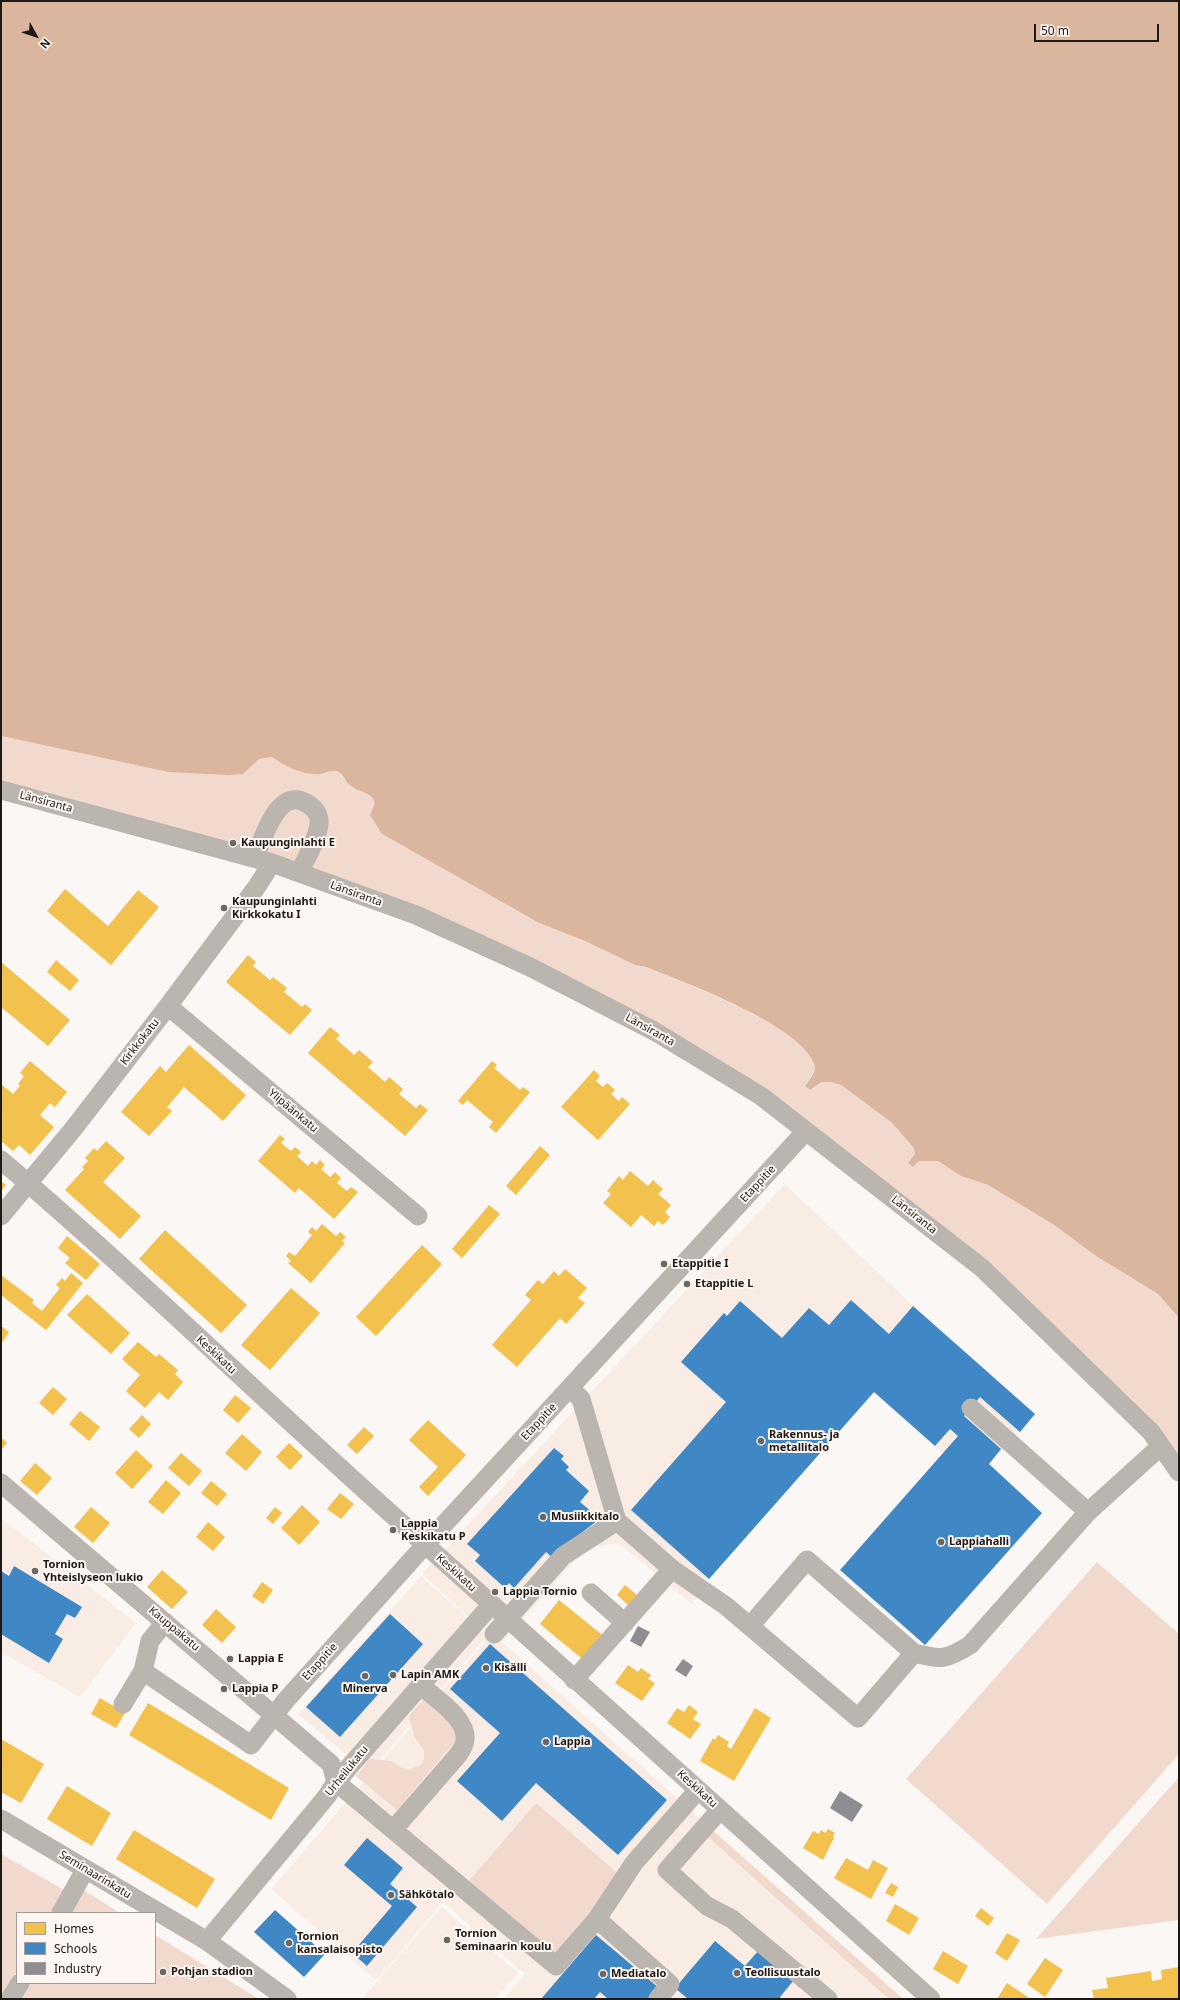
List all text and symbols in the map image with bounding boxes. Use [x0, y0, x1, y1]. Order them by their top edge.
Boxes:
north arrow [16, 16, 56, 56]
scale bar [1036, 16, 1161, 42]
text: 50 m [1041, 22, 1069, 39]
text: N [37, 36, 54, 52]
street label: Länsiranta [18, 789, 74, 815]
place label: Kaupunginlahti E [241, 836, 335, 850]
marker: Kaupunginlahti E [228, 838, 238, 848]
street label: Länsiranta [328, 879, 384, 909]
place label: Kaupunginlahti Kirkkokatu I [232, 895, 317, 921]
marker: Kaupunginlahti Kirkkokatu I [219, 903, 229, 913]
street label: Länsiranta [623, 1011, 677, 1049]
street label: Kirkkokatu [118, 1016, 162, 1068]
street label: Ylipäänkatu [266, 1086, 320, 1136]
street label: Etappitie [738, 1163, 778, 1205]
street label: Länsiranta [889, 1193, 939, 1237]
place label: Etappitie I [672, 1257, 728, 1271]
marker: Etappitie I [659, 1259, 669, 1269]
place label: Etappitie L [695, 1277, 753, 1291]
marker: Etappitie L [682, 1279, 692, 1289]
street label: Keskikatu [193, 1333, 239, 1377]
street label: Etappitie [519, 1401, 559, 1443]
place label: Rakennus- ja metallitalo [769, 1428, 839, 1454]
marker: Rakennus- ja metallitalo [756, 1436, 766, 1446]
place label: Musiikkitalo [551, 1510, 619, 1524]
marker: Musiikkitalo [538, 1512, 548, 1522]
place label: Lappia Keskikatu P [401, 1517, 466, 1543]
marker: Lappia Keskikatu P [388, 1525, 398, 1535]
place label: Lappiahalli [949, 1535, 1009, 1549]
marker: Lappiahalli [936, 1537, 946, 1547]
street label: Keskikatu [433, 1551, 479, 1595]
place label: Tornion Yhteislyseon lukio [43, 1558, 143, 1584]
marker: Tornion Yhteislyseon lukio [30, 1566, 40, 1576]
place label: Lappia Tornio [503, 1585, 577, 1599]
marker: Lappia Tornio [490, 1587, 500, 1597]
street label: Kauppakatu [146, 1604, 202, 1654]
street label: Etappitie [300, 1641, 340, 1683]
place label: Lappia E [238, 1652, 284, 1666]
marker: Lappia E [225, 1654, 235, 1664]
place label: Kisälli [494, 1661, 527, 1675]
marker: Kisälli [481, 1663, 491, 1673]
place label: Lapin AMK [401, 1668, 459, 1682]
marker: Lapin AMK [388, 1670, 398, 1680]
marker: Minerva [360, 1671, 370, 1681]
place label: Lappia P [232, 1682, 278, 1696]
place label: Minerva [342, 1682, 388, 1696]
marker: Lappia P [219, 1684, 229, 1694]
place label: Lappia [554, 1735, 591, 1749]
marker: Lappia [541, 1737, 551, 1747]
street label: Urheilukatu [323, 1743, 371, 1799]
street label: Keskikatu [674, 1767, 720, 1811]
street label: Seminaarinkatu [57, 1848, 133, 1902]
place label: Sähkötalo [399, 1888, 454, 1902]
marker: Sähkötalo [386, 1890, 396, 1900]
legend [16, 1912, 156, 1984]
text: Homes [54, 1920, 94, 1937]
place label: Tornion Seminaarin koulu [455, 1927, 551, 1953]
place label: Tornion kansalaisopisto [297, 1930, 383, 1956]
marker: Tornion Seminaarin koulu [442, 1935, 452, 1945]
marker: Tornion kansalaisopisto [284, 1938, 294, 1948]
text: Schools [54, 1940, 97, 1957]
text: Industry [54, 1960, 101, 1977]
place label: Pohjan stadion [171, 1965, 253, 1979]
place label: Teollisuustalo [745, 1966, 821, 1980]
marker: Pohjan stadion [158, 1967, 168, 1977]
place label: Mediatalo [611, 1967, 666, 1981]
marker: Teollisuustalo [732, 1968, 742, 1978]
marker: Mediatalo [598, 1969, 608, 1979]

